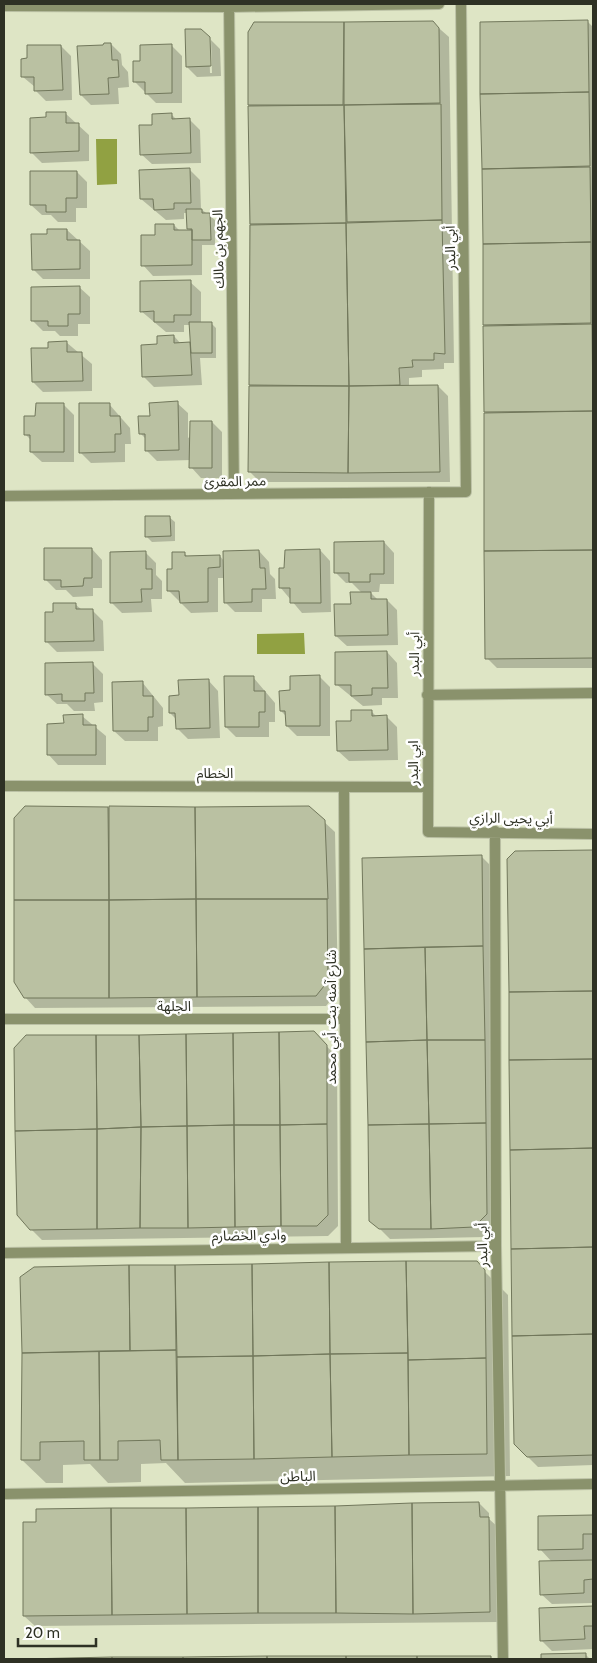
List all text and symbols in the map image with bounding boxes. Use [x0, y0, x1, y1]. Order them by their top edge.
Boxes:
street label: الجهم بن مالك [208, 209, 230, 289]
street label: أبي البدر [441, 225, 462, 272]
street label: ممر المقرئ [204, 471, 266, 491]
street label: أبي البدر [405, 631, 426, 678]
street label: ابي البدر [404, 741, 424, 786]
street label: الخطام [197, 764, 233, 784]
street label: أبي يحيى الرازي [469, 808, 553, 830]
street label: شارع آمنه بنت أبي محمد [322, 949, 342, 1085]
street label: الجلهة [157, 997, 191, 1015]
street label: أبي البدر [473, 1222, 494, 1269]
street label: وادي الخضارم [212, 1225, 287, 1247]
street label: الباطن [280, 1467, 316, 1485]
scale bar [18, 1616, 95, 1648]
text: 20 m [25, 1624, 60, 1642]

